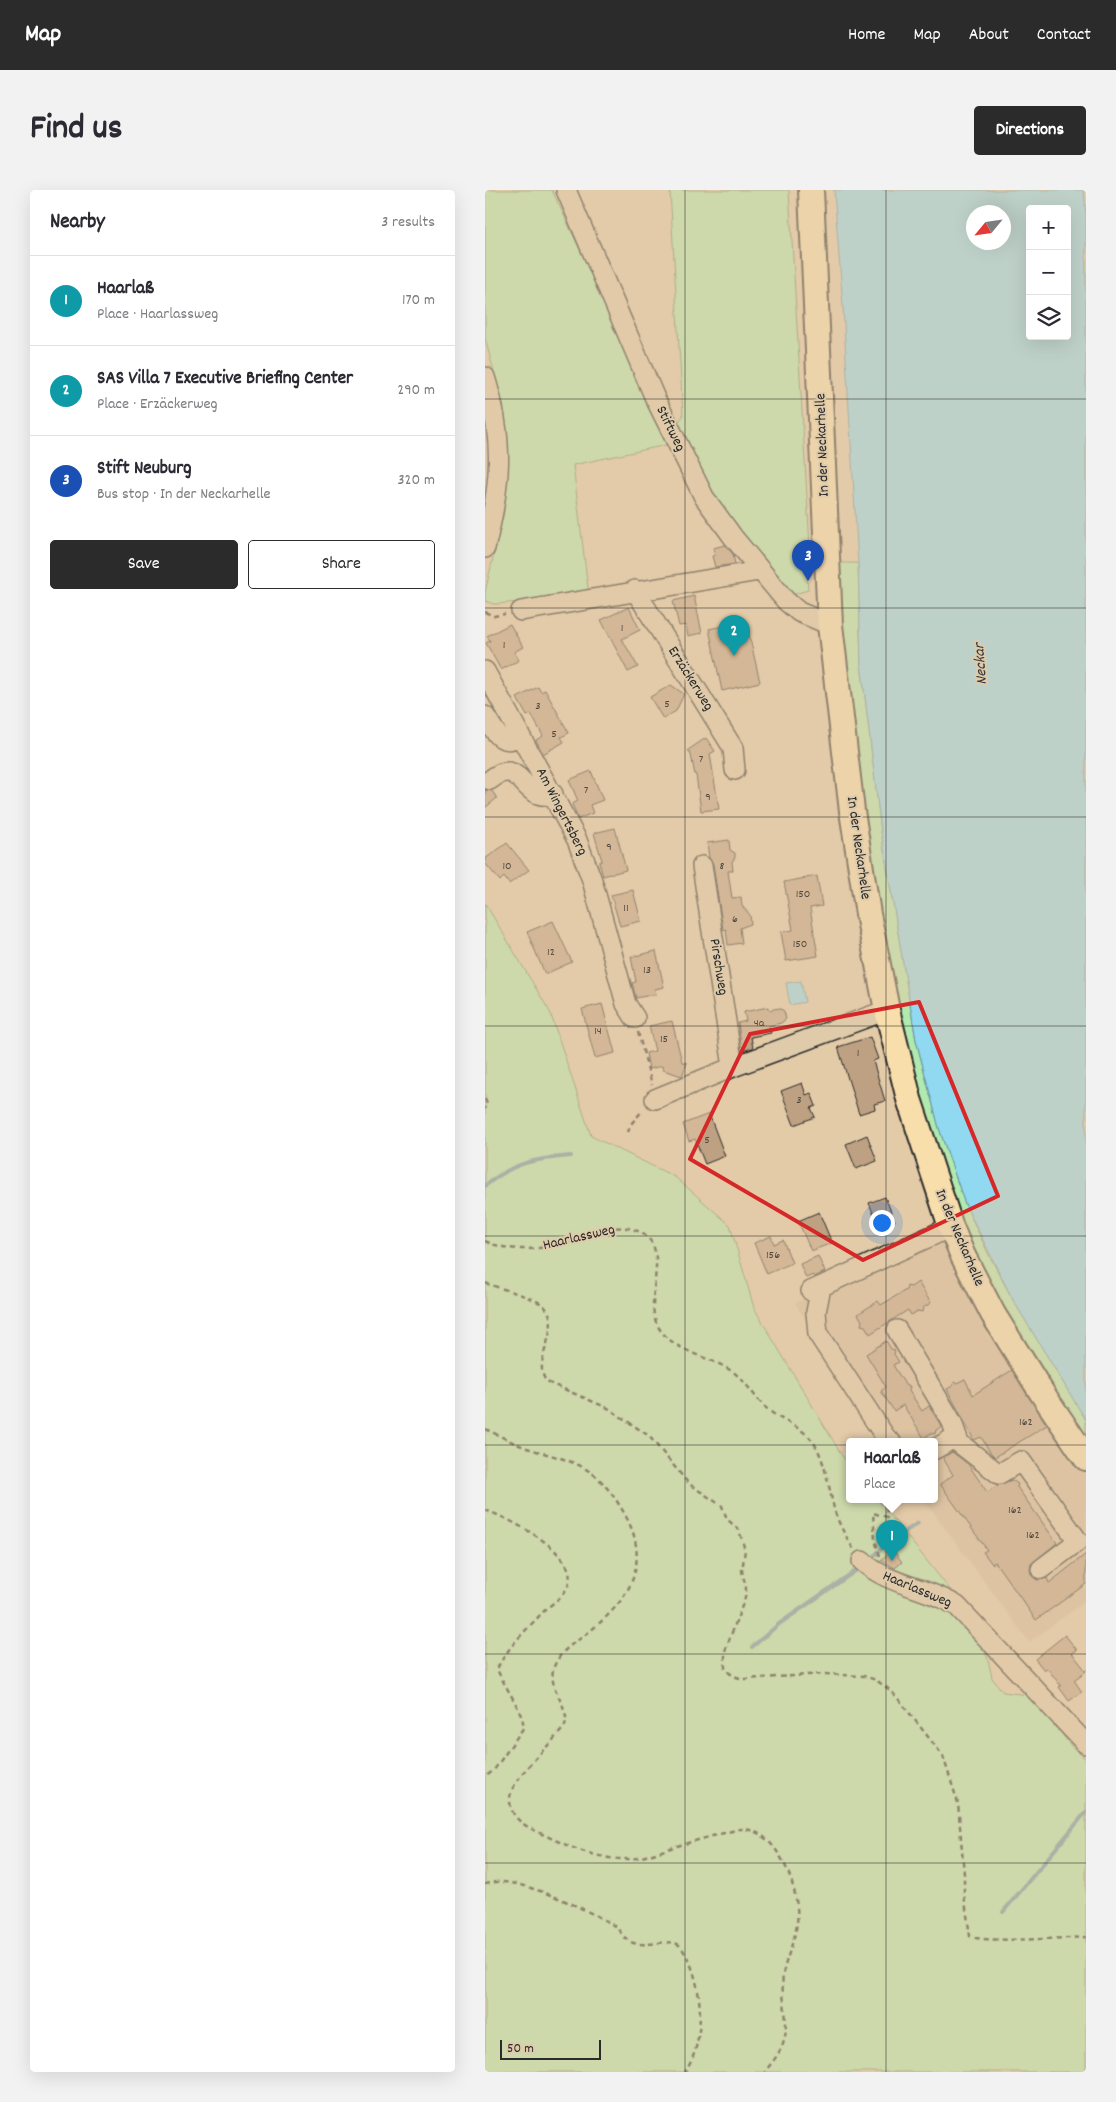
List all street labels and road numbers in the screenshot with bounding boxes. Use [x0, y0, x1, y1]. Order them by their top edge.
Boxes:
street label: In der Neckarhelle [810, 392, 836, 497]
street label: Stiftweg [649, 402, 691, 456]
street label: Erzäckerweg [661, 642, 719, 716]
street label: Am Wingertsberg [529, 764, 593, 860]
street label: In der Neckarhelle [840, 795, 876, 901]
street label: Pirschweg [703, 937, 733, 997]
street label: In der Neckarhelle [929, 1186, 990, 1290]
street label: Haarlassweg [541, 1219, 617, 1257]
street label: Haarlassweg [879, 1566, 955, 1614]

